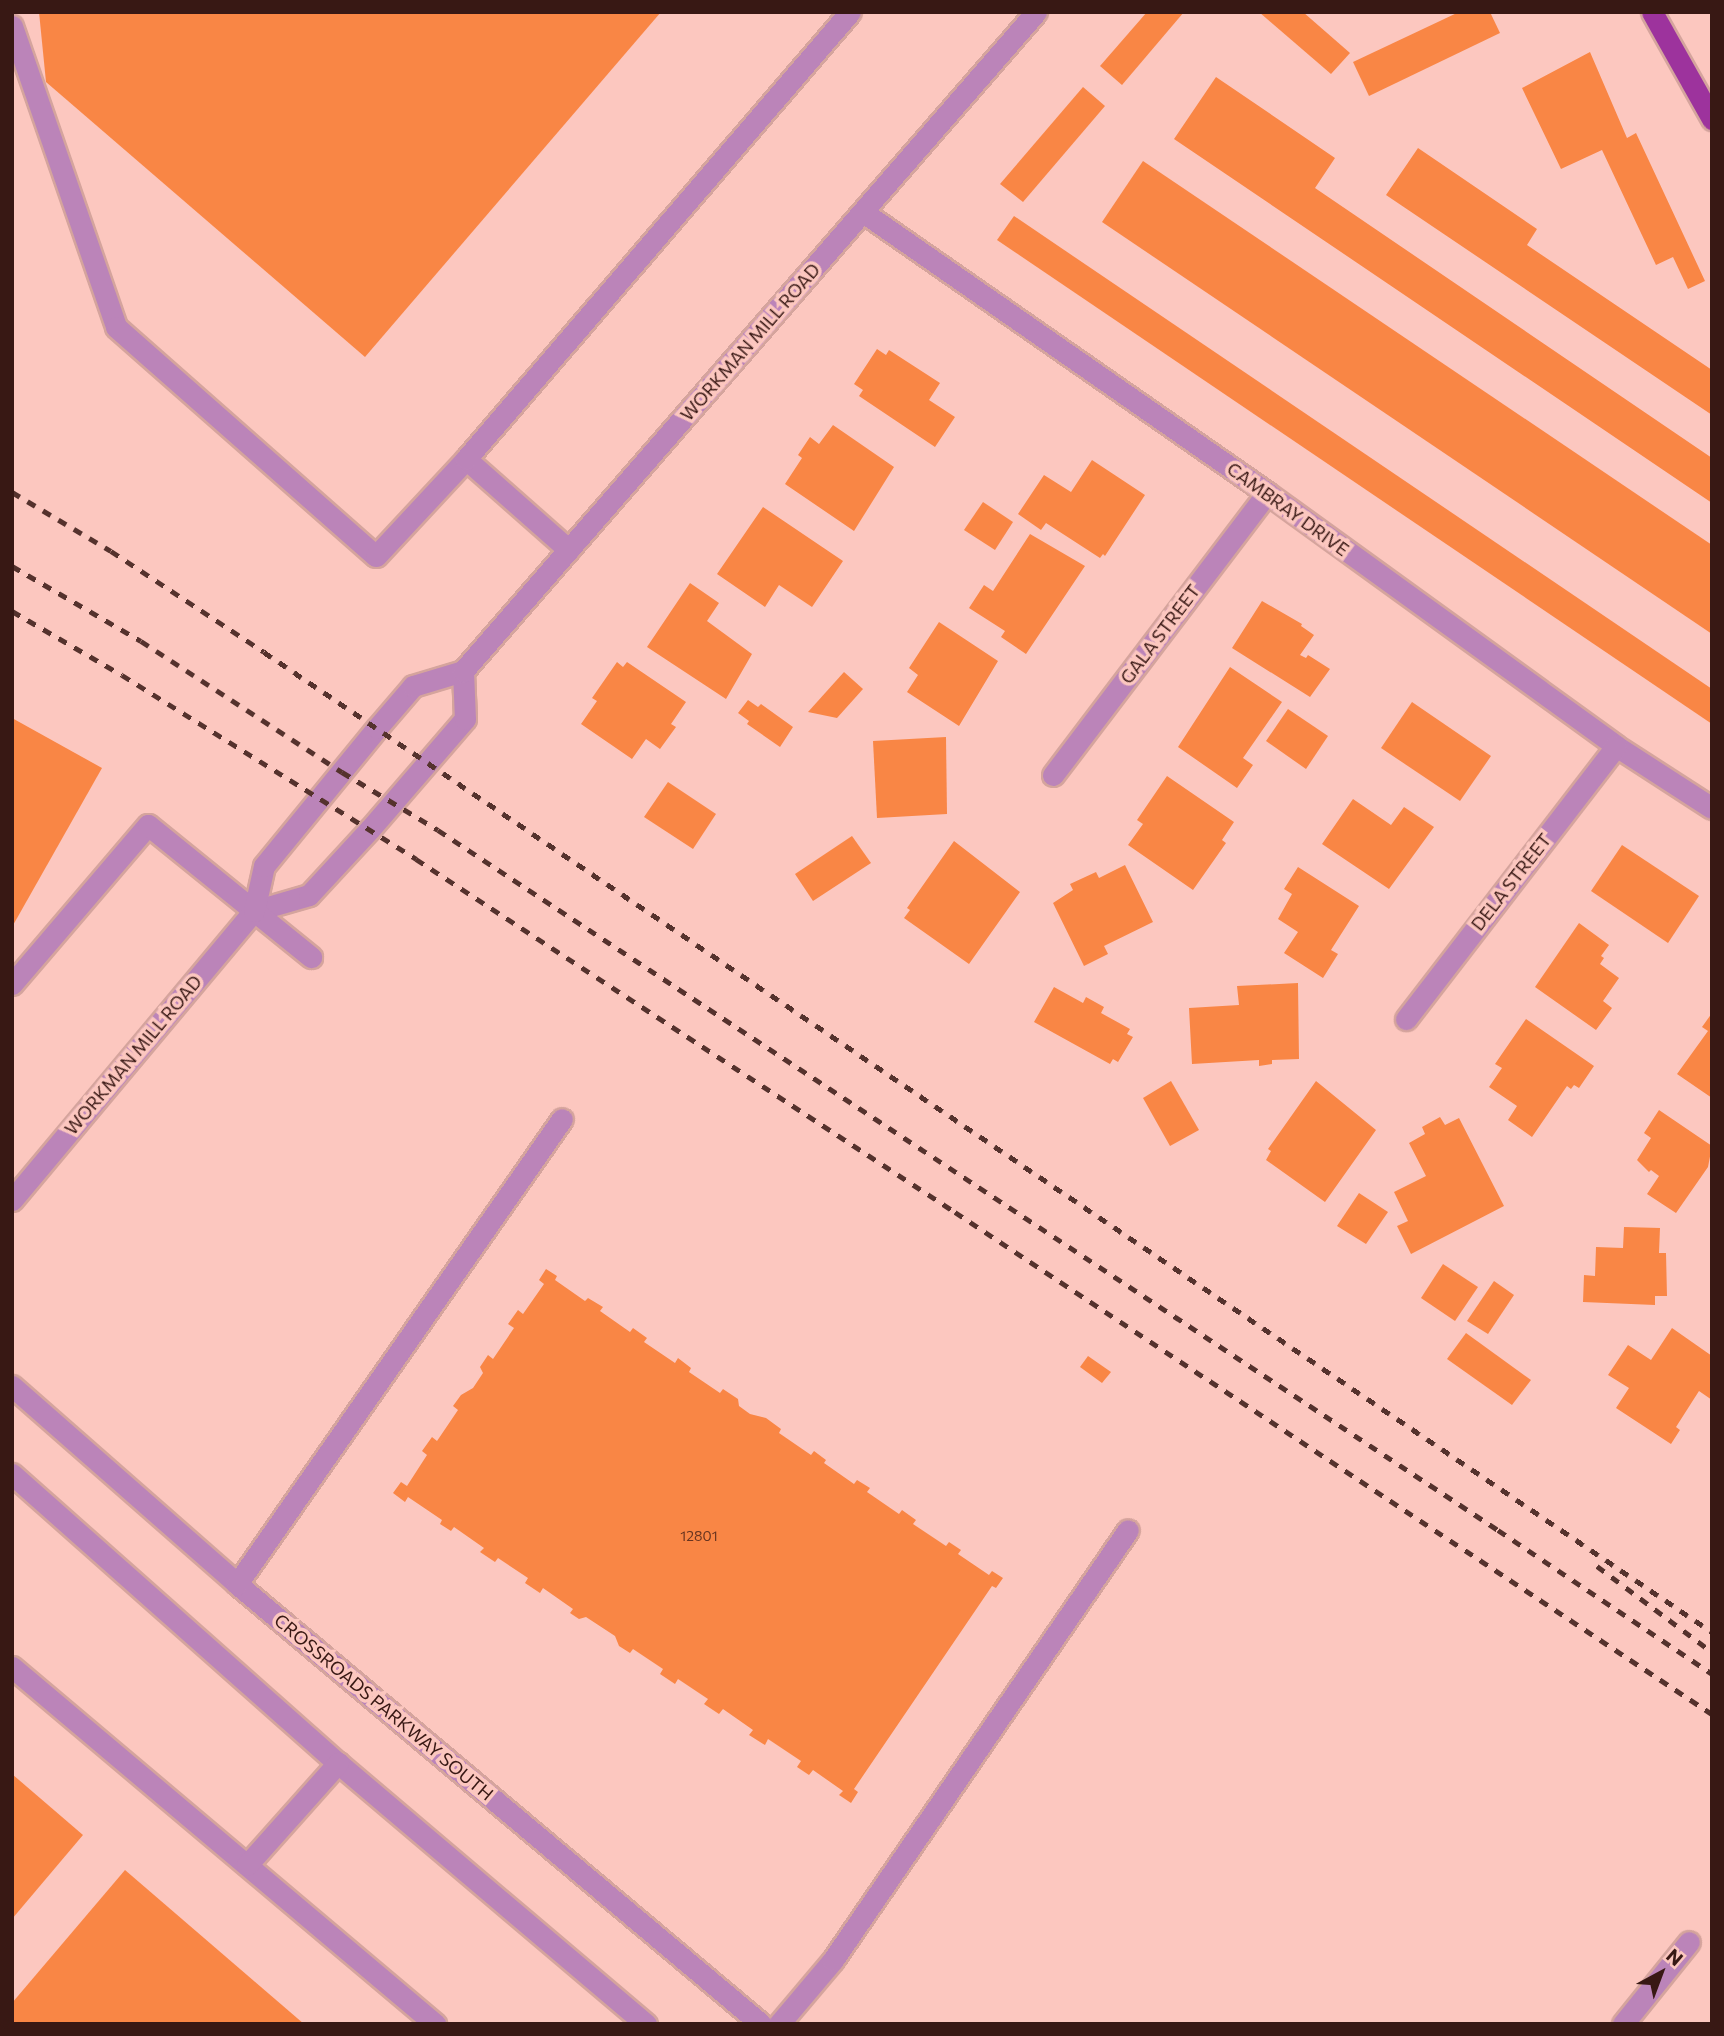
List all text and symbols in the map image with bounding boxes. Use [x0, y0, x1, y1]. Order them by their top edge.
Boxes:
street label: WORKMAN MILL ROAD [676, 259, 824, 425]
street label: CAMBRAY DRIVE [1223, 458, 1353, 560]
street label: GALA STREET [1116, 580, 1204, 688]
street label: DELA STREET [1466, 829, 1556, 935]
street label: WORKMAN MILL ROAD [60, 971, 206, 1139]
house number: 12801 [680, 1528, 718, 1544]
street label: CROSSROADS PARKWAY SOUTH [270, 1609, 498, 1805]
north arrow [1626, 1938, 1696, 2008]
text: N [1662, 1943, 1688, 1970]

